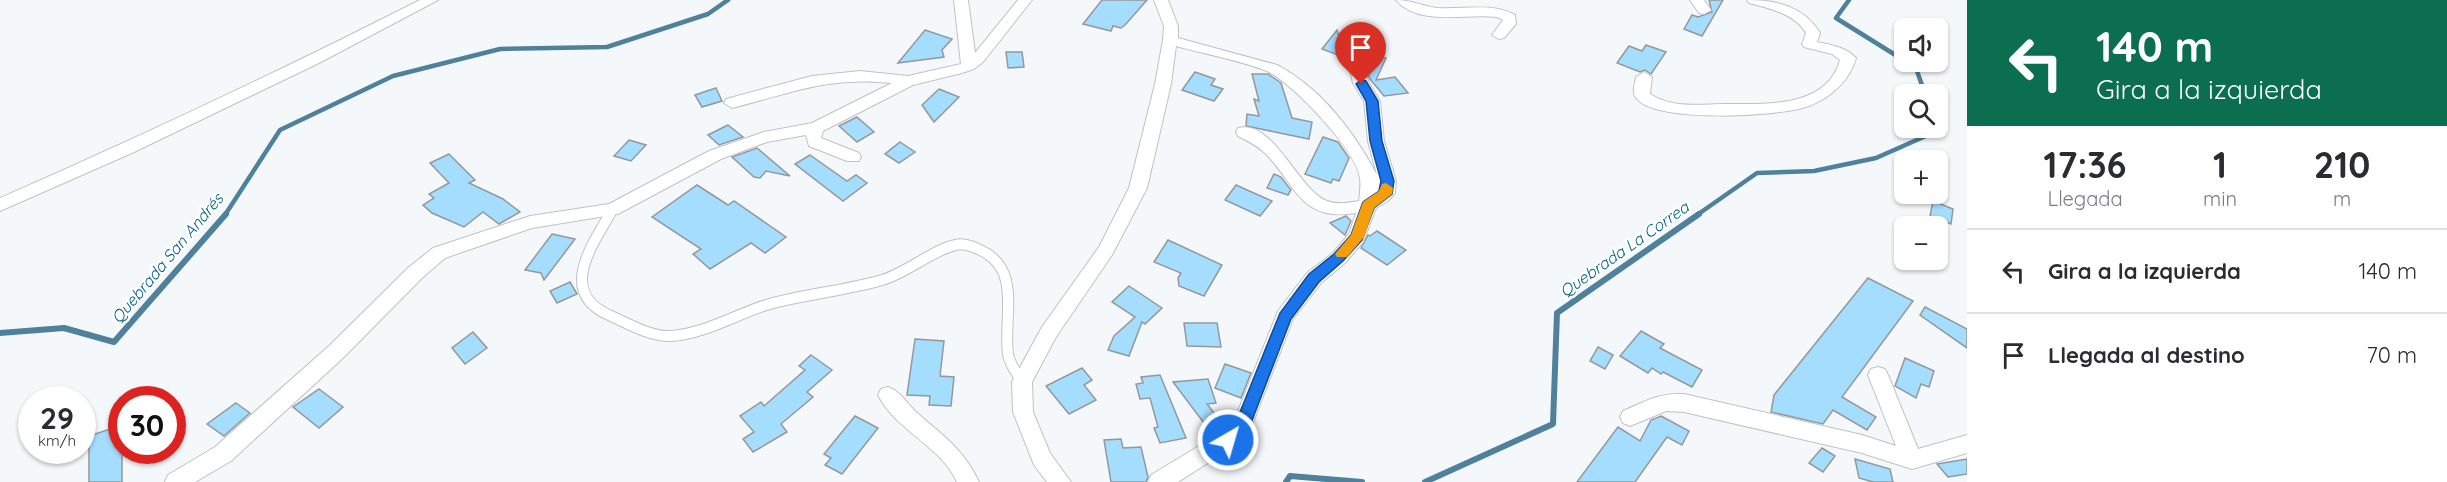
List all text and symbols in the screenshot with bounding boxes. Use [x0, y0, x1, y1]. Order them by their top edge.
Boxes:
map controls [1894, 18, 1948, 270]
button: sound [1894, 18, 1948, 72]
text: 140 m [2096, 20, 2213, 73]
pin [1335, 22, 1386, 84]
icon: left [1997, 24, 2075, 102]
icon: arrive [1344, 31, 1377, 64]
text: Gira a la izquierda [2096, 72, 2322, 106]
button: search [1894, 84, 1948, 138]
text: 17:36 [2044, 142, 2126, 187]
text: 1 [2213, 142, 2227, 187]
text: 210 [2314, 142, 2370, 187]
button: + [1894, 150, 1948, 204]
text: Llegada [2048, 186, 2123, 211]
text: min [2203, 186, 2237, 211]
text: m [2333, 186, 2351, 211]
water label: Quebrada San Andrés [107, 188, 228, 327]
water label: Quebrada La Correa [1556, 196, 1694, 301]
button: − [1894, 216, 1948, 270]
icon: left [1997, 255, 2030, 288]
text: Gira a la izquierda [2048, 257, 2241, 285]
text: 140 m [2358, 257, 2417, 285]
icon: arrive [1997, 339, 2030, 372]
text: Llegada al destino [2048, 341, 2245, 369]
text: 70 m [2367, 341, 2417, 369]
speed limit sign: 30 [108, 386, 186, 464]
text: 29 [40, 399, 74, 437]
position arrow [1196, 408, 1260, 472]
text: km/h [38, 431, 76, 450]

